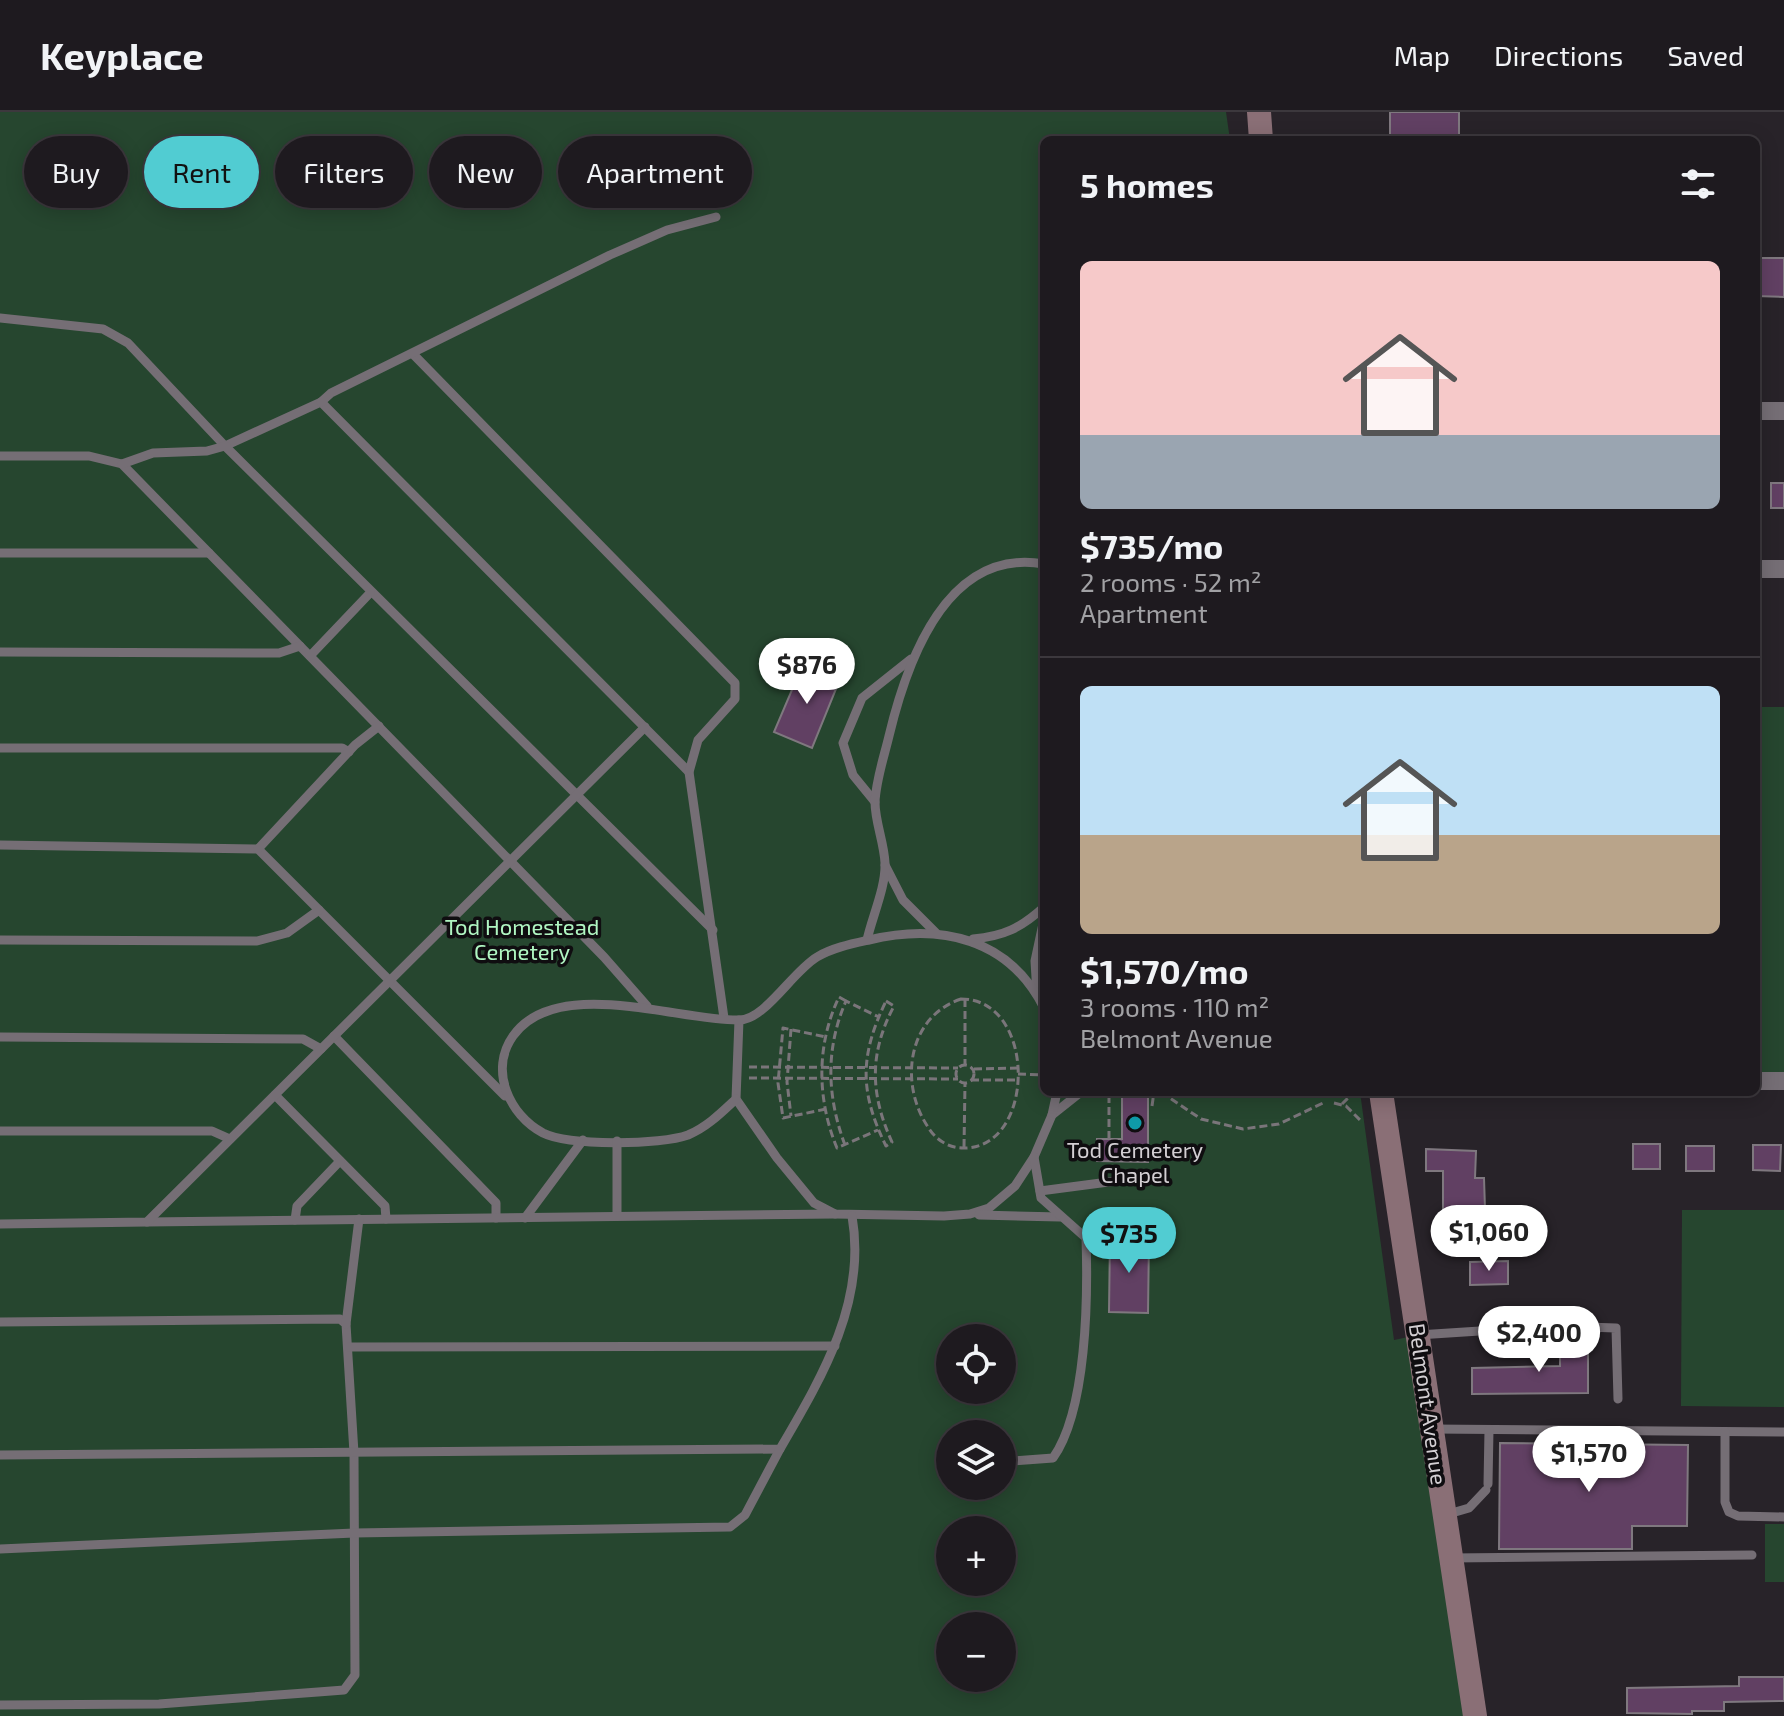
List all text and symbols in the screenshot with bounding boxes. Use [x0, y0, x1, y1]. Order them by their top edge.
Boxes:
text: Keyplace [40, 32, 204, 78]
text: Map [1394, 38, 1450, 72]
text: Directions [1494, 38, 1623, 72]
text: Saved [1667, 38, 1744, 72]
chip: Buy [24, 136, 128, 208]
chip: Rent [144, 136, 259, 208]
chip: Filters [275, 136, 413, 208]
chip: New [429, 136, 542, 208]
chip: Apartment [558, 136, 752, 208]
icon: filters [1676, 162, 1720, 206]
text: 5 homes [1080, 164, 1214, 205]
icon: home [1328, 313, 1472, 457]
text: $735/mo [1080, 525, 1223, 566]
text: 2 rooms · 52 m² [1080, 566, 1262, 597]
text: Apartment [1080, 597, 1208, 628]
pin: $876 [760, 638, 854, 706]
text: $876 [777, 648, 837, 679]
icon: home [1328, 738, 1472, 882]
park label: Tod Homestead Cemetery [445, 913, 599, 964]
text: $1,570/mo [1080, 950, 1249, 991]
text: 3 rooms · 110 m² [1080, 991, 1269, 1022]
text: Belmont Avenue [1080, 1022, 1273, 1053]
marker: Tod Cemetery Chapel [1126, 1114, 1144, 1132]
place label: Tod Cemetery Chapel [1067, 1136, 1204, 1187]
pin: $1,060 [1424, 1205, 1554, 1273]
pin: $735 [1082, 1207, 1176, 1275]
text: $1,060 [1449, 1215, 1529, 1246]
text: $735 [1100, 1217, 1158, 1248]
pin: $2,400 [1474, 1306, 1604, 1374]
text: $2,400 [1496, 1316, 1582, 1347]
street label: Belmont Avenue [1405, 1321, 1453, 1487]
map controls [936, 1324, 1016, 1692]
button: locate [936, 1324, 1016, 1404]
button: layers [936, 1420, 1016, 1500]
pin: $1,570 [1524, 1426, 1654, 1494]
text: $1,570 [1550, 1436, 1628, 1467]
button: + [936, 1516, 1016, 1596]
button: − [936, 1612, 1016, 1692]

